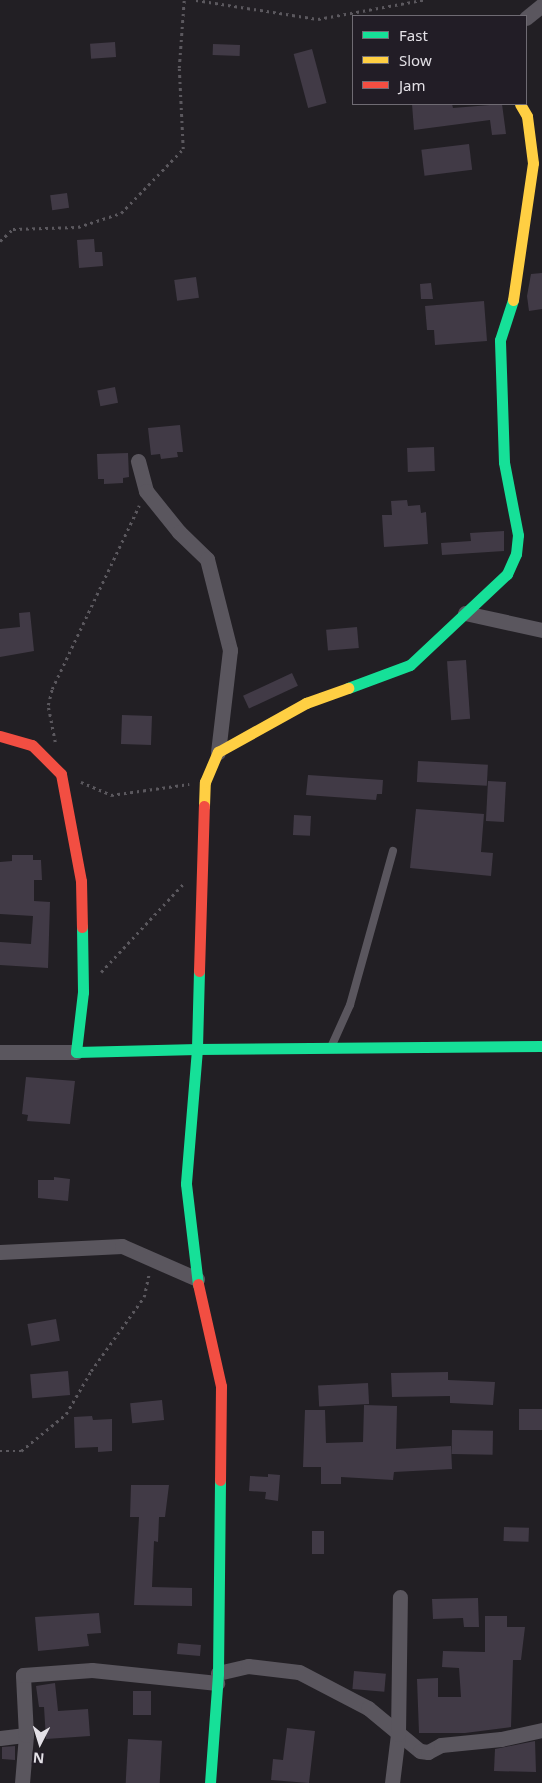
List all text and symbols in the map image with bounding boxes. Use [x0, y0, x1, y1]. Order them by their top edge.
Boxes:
legend [352, 15, 527, 105]
text: Fast [399, 25, 428, 45]
text: Slow [399, 50, 432, 70]
text: Jam [399, 75, 426, 95]
north arrow [15, 1718, 65, 1768]
text: N [32, 1748, 45, 1768]

